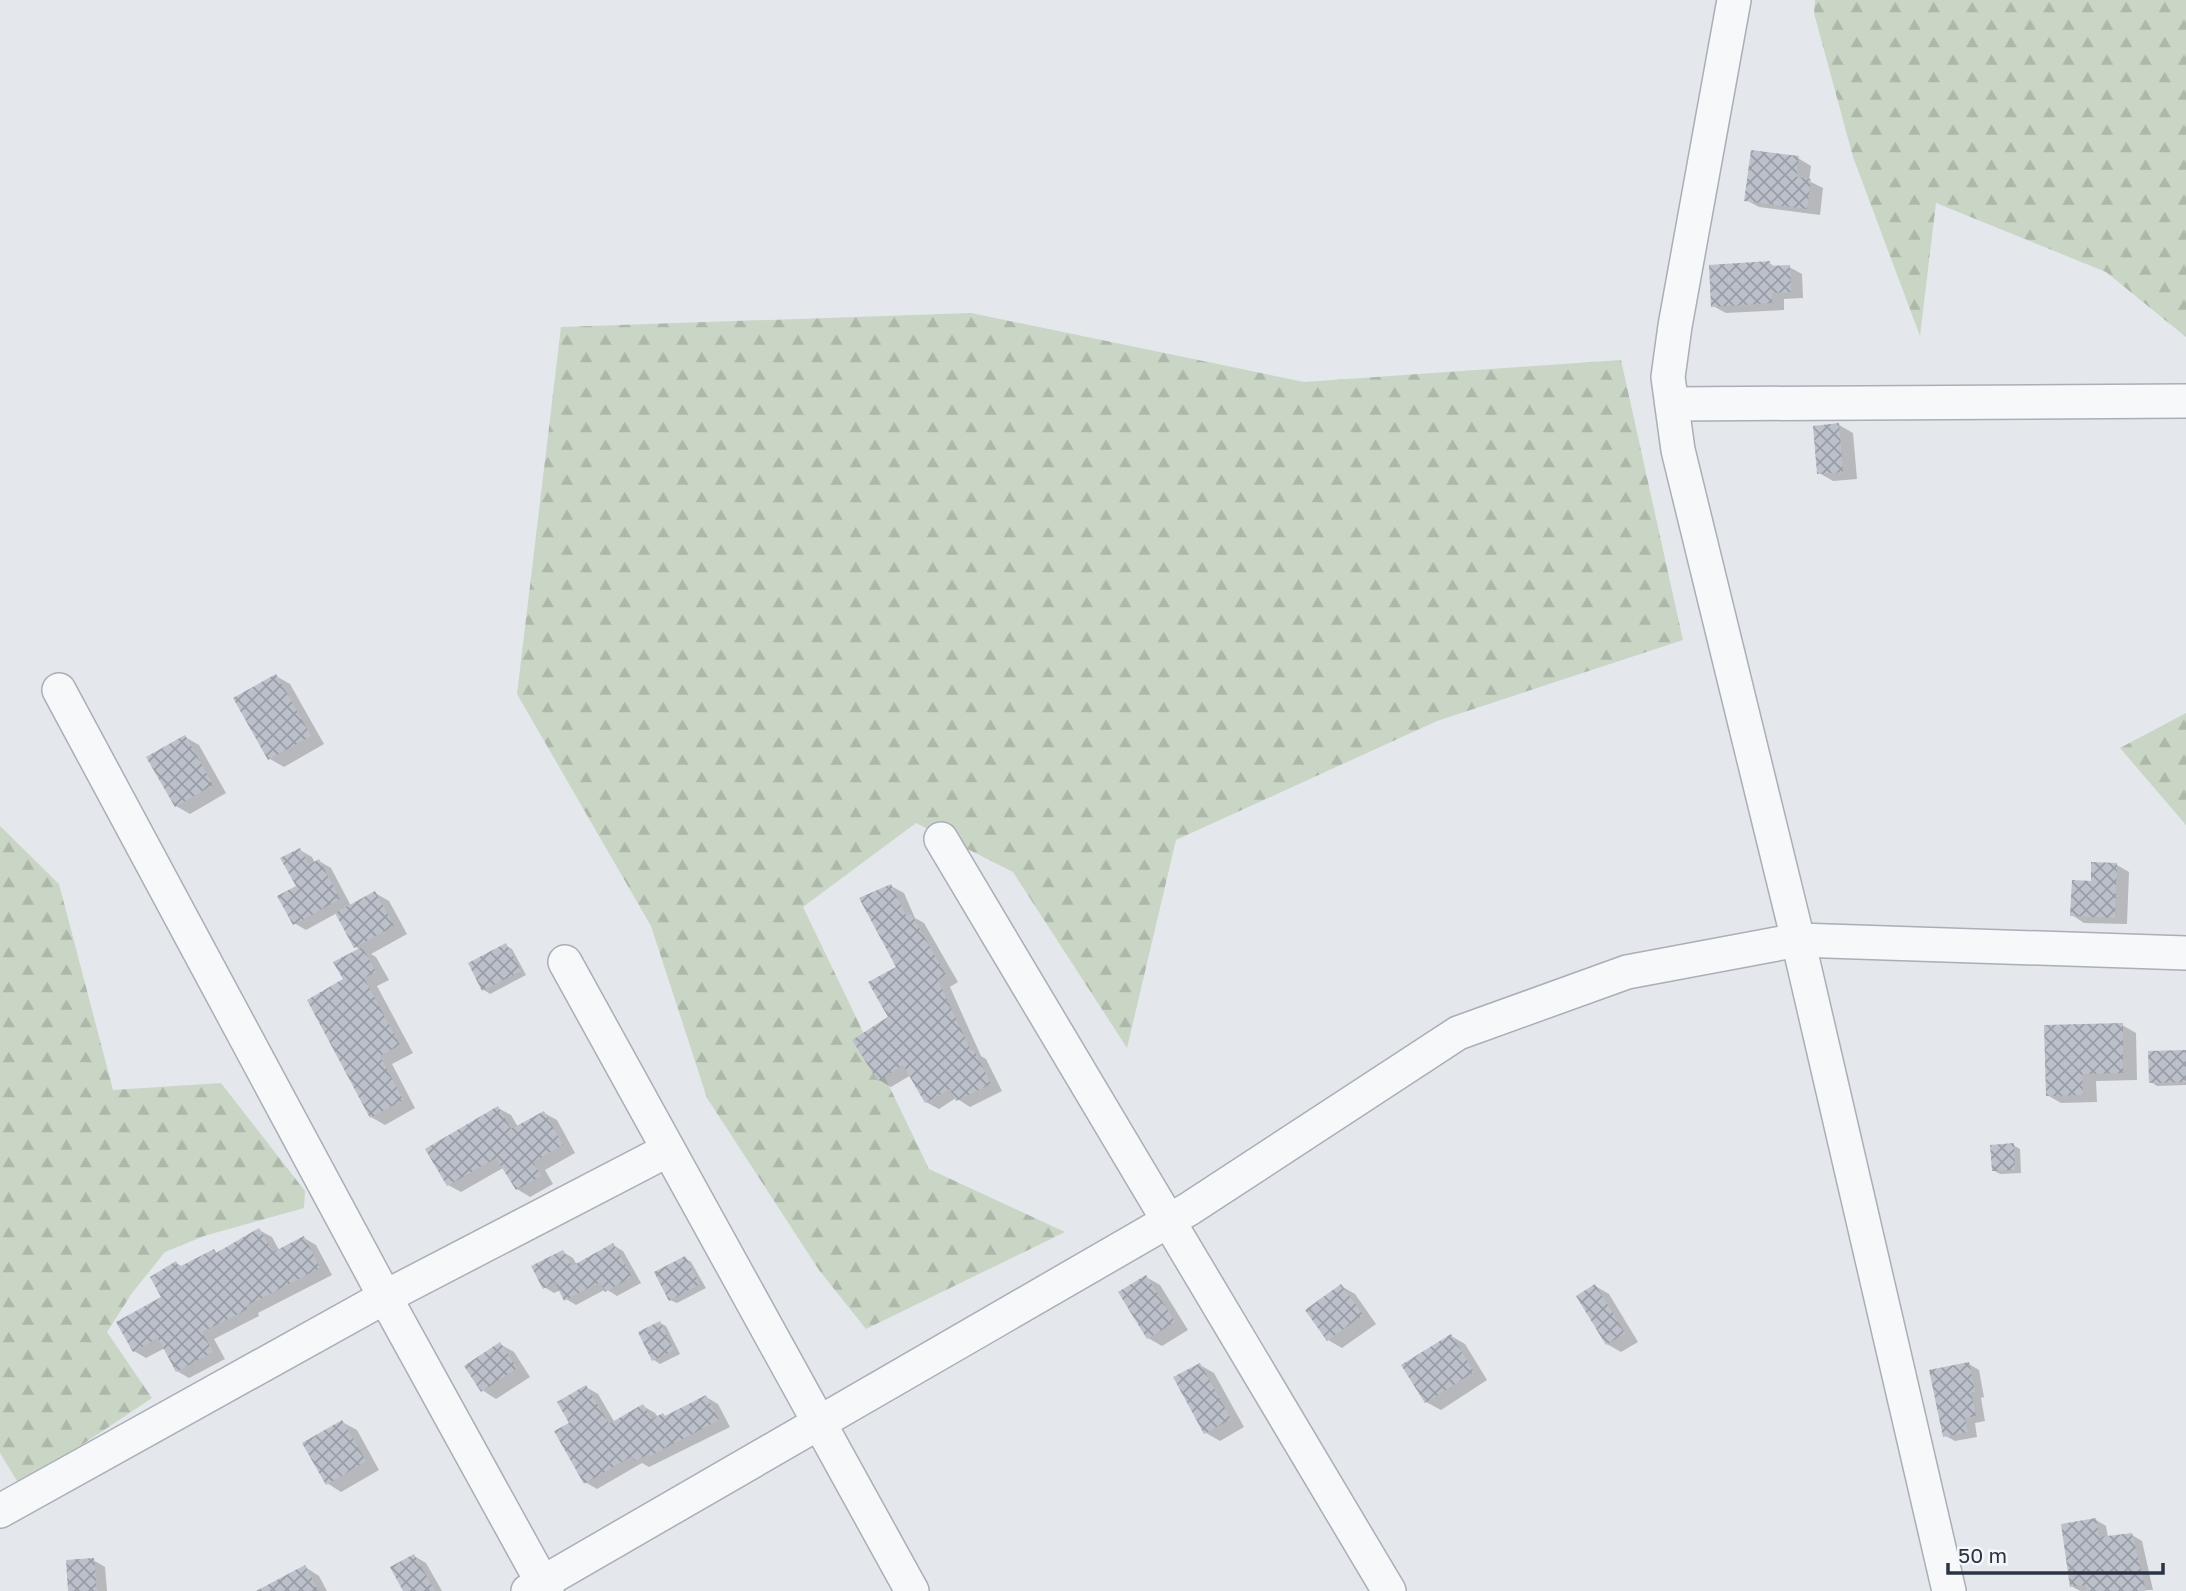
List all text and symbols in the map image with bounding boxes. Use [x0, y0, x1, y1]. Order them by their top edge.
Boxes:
scale bar [1948, 1532, 2163, 1576]
text: 50 m [1958, 1542, 2007, 1568]

